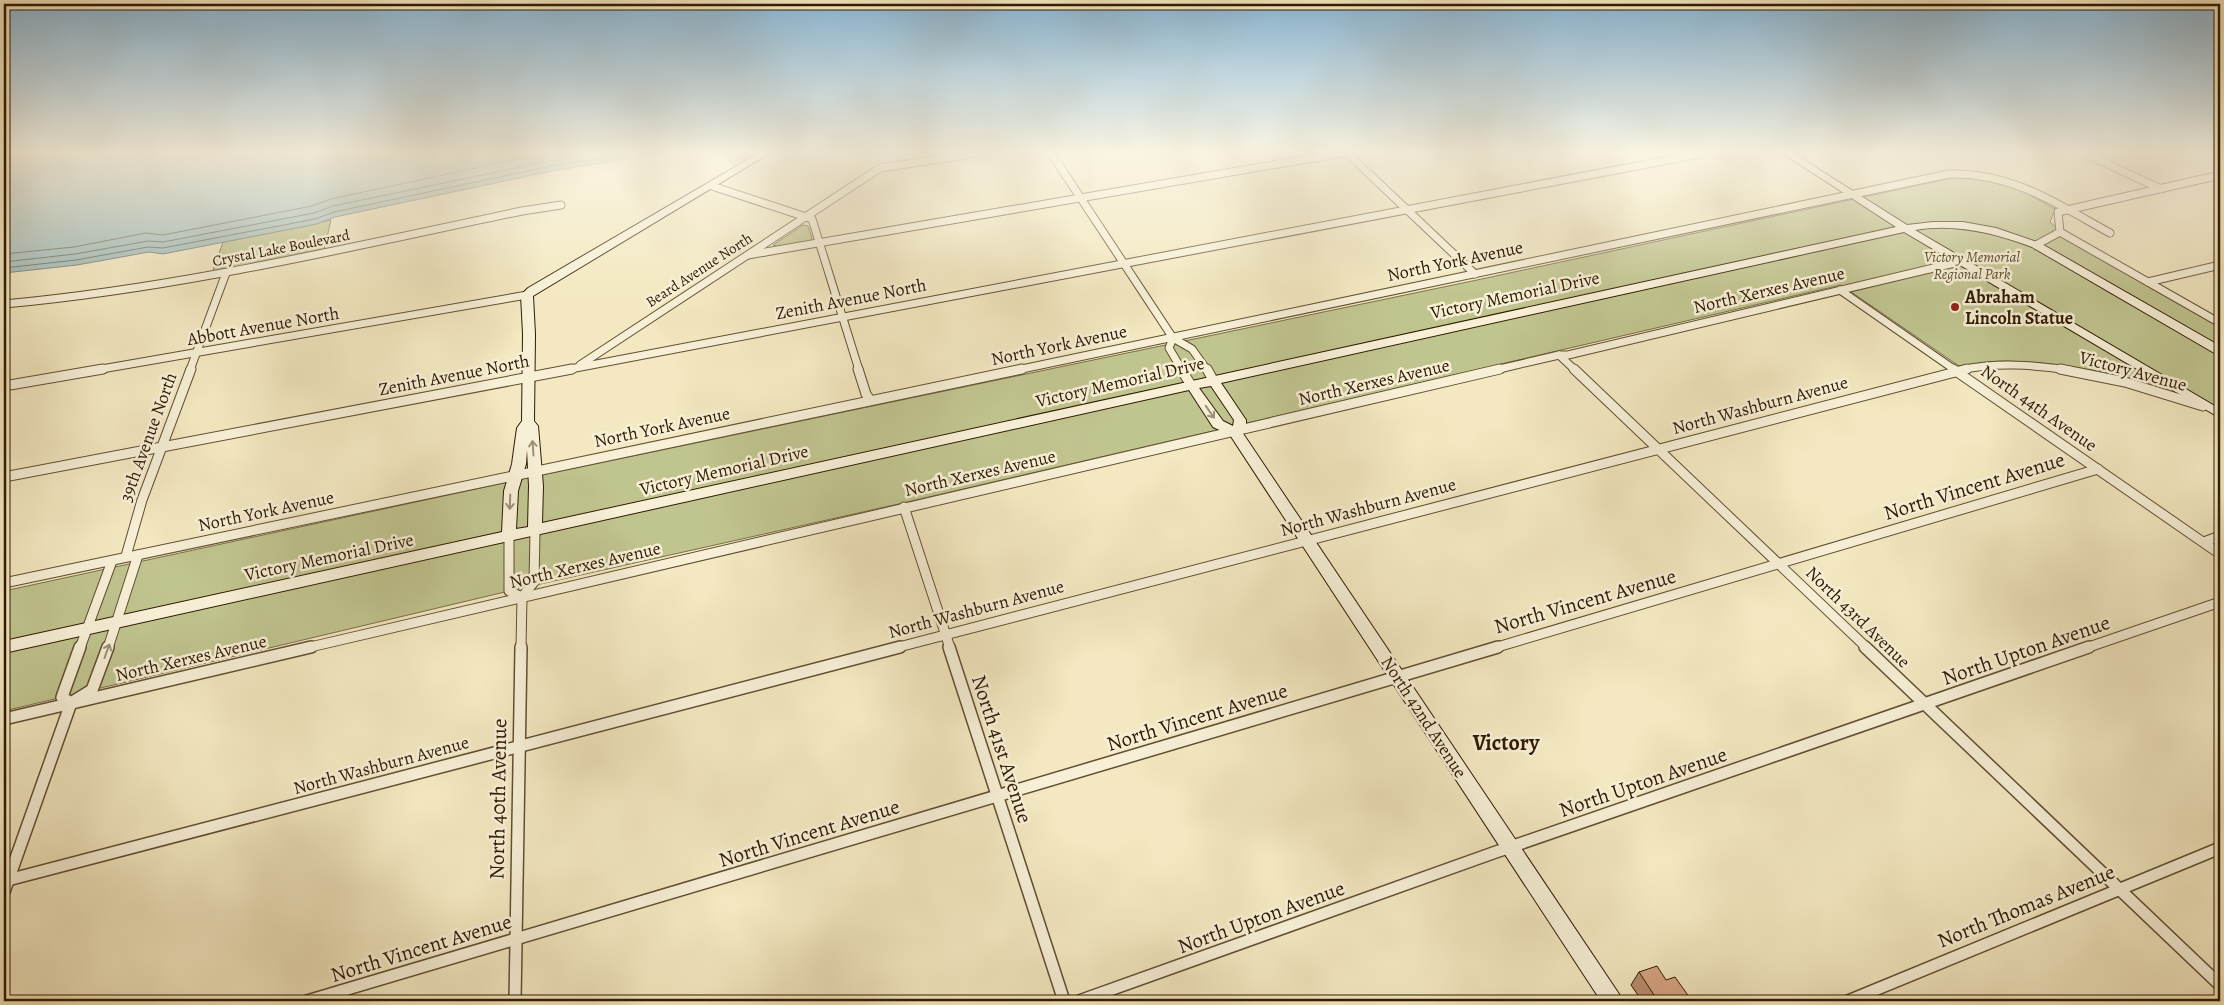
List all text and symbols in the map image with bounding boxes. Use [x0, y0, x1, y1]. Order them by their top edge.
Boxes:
street label: Crystal Lake Boulevard [211, 225, 352, 271]
street label: Beard Avenue North [642, 228, 756, 312]
street label: North York Avenue [1385, 235, 1525, 287]
park label: Victory Memorial Regional Park [1924, 247, 2020, 284]
street label: North Xerxes Avenue [1691, 261, 1847, 319]
street label: Victory Memorial Drive [1427, 265, 1602, 325]
street label: Zenith Avenue North [774, 273, 929, 325]
place label: Abraham Lincoln Statue [1964, 285, 2073, 330]
street label: Abbott Avenue North [184, 301, 341, 351]
marker: Abraham Lincoln Statue [1949, 301, 1961, 313]
street label: North York Avenue [989, 319, 1129, 371]
street label: Victory Avenue [2076, 345, 2189, 397]
street label: Zenith Avenue North [377, 349, 532, 401]
street label: Victory Memorial Drive [1032, 351, 1207, 413]
street label: North Xerxes Avenue [1296, 353, 1452, 411]
street label: North 44th Avenue [1976, 359, 2102, 457]
street label: 39th Avenue North [113, 369, 183, 505]
street label: North Washburn Avenue [1670, 370, 1850, 440]
street label: North York Avenue [592, 401, 732, 453]
one-way arrow [1205, 405, 1215, 419]
street label: Victory Memorial Drive [636, 439, 811, 501]
one-way arrow [529, 440, 538, 456]
street label: North Xerxes Avenue [902, 444, 1058, 502]
street label: North Vincent Avenue [1880, 445, 2068, 527]
street label: North Washburn Avenue [1278, 472, 1458, 542]
street label: North York Avenue [196, 485, 336, 537]
one-way arrow [506, 494, 515, 510]
street label: Victory Memorial Drive [241, 527, 416, 587]
street label: North Xerxes Avenue [507, 536, 663, 594]
street label: North 43rd Avenue [1800, 561, 1916, 673]
street label: North Vincent Avenue [1491, 562, 1679, 640]
street label: North Washburn Avenue [886, 574, 1066, 644]
street label: North Upton Avenue [1938, 608, 2114, 692]
street label: North Xerxes Avenue [113, 629, 269, 687]
one-way arrow [103, 644, 112, 659]
street label: North 42nd Avenue [1376, 651, 1472, 783]
street label: North 41st Avenue [965, 671, 1039, 827]
street label: North Vincent Avenue [1103, 676, 1291, 758]
street label: North 40th Avenue [483, 718, 513, 880]
district label: Victory [1472, 728, 1540, 758]
street label: North Washburn Avenue [291, 730, 471, 800]
street label: North Upton Avenue [1555, 740, 1731, 824]
street label: North Vincent Avenue [715, 792, 903, 874]
street label: North Thomas Avenue [1933, 858, 2119, 954]
street label: North Upton Avenue [1173, 874, 1349, 960]
street label: North Vincent Avenue [327, 907, 515, 989]

